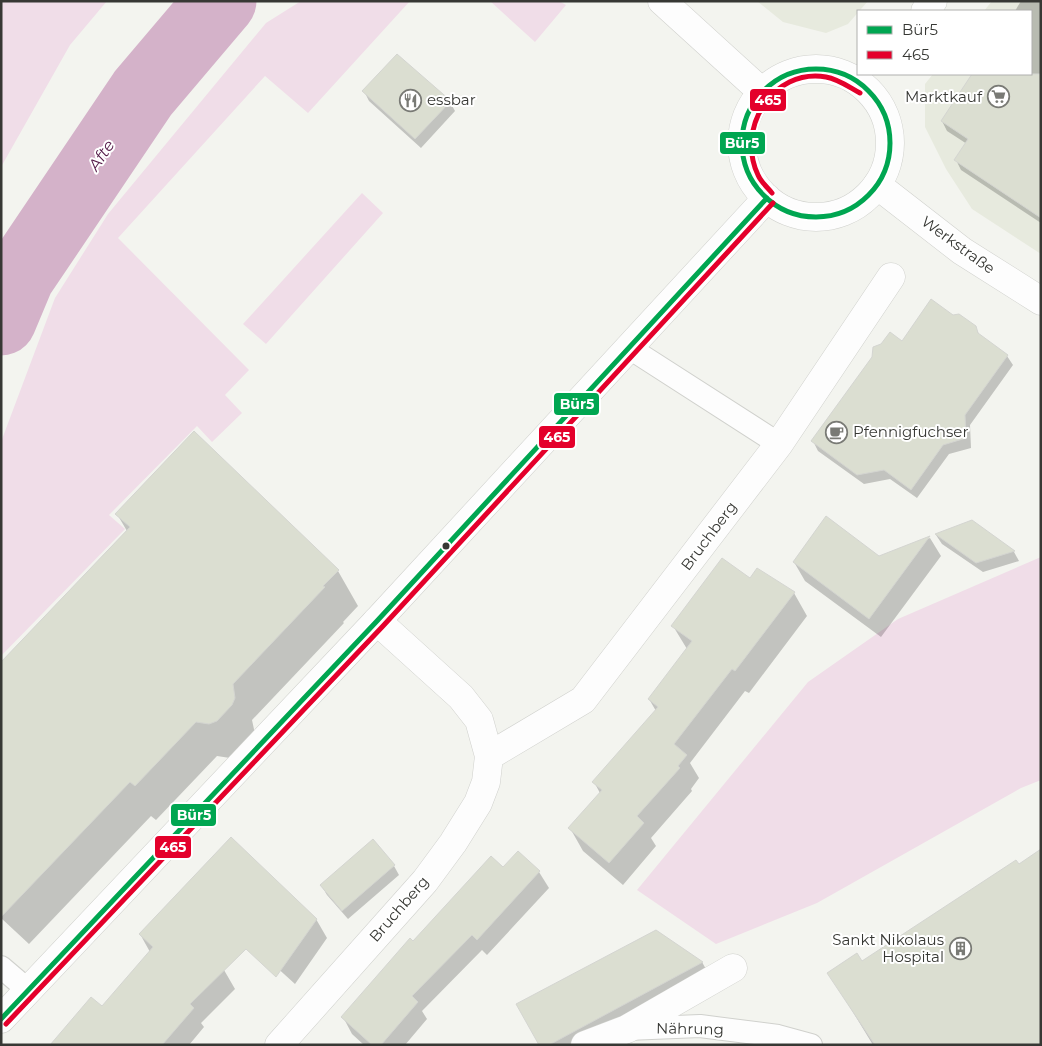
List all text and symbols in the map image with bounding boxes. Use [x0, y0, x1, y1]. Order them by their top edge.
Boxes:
legend [857, 10, 1032, 75]
text: Bür5 [902, 20, 938, 39]
text: 465 [902, 45, 930, 64]
supermarket icon: Marktkauf [986, 85, 1010, 109]
place label: Marktkauf [905, 87, 983, 106]
restaurant icon: essbar [399, 88, 423, 112]
line badge: 465 [749, 88, 787, 112]
place label: essbar [427, 90, 476, 109]
text: 465 [755, 91, 781, 109]
line badge: Bür5 [719, 131, 766, 155]
text: Bür5 [725, 134, 759, 152]
water label: Afte [84, 136, 118, 175]
street label: Werkstraße [918, 212, 999, 278]
line badge: Bür5 [553, 392, 600, 416]
text: Bür5 [560, 395, 594, 413]
cafe icon: Pfennigfuchser [825, 420, 849, 444]
place label: Pfennigfuchser [853, 422, 968, 441]
line badge: 465 [538, 425, 576, 449]
text: 465 [544, 428, 570, 446]
street label: Bruchberg [677, 498, 741, 574]
unlabelled marker [441, 541, 451, 551]
line badge: Bür5 [170, 803, 217, 827]
text: Bür5 [177, 806, 211, 824]
line badge: 465 [154, 835, 192, 859]
text: 465 [160, 838, 186, 856]
street label: Bruchberg [365, 872, 432, 946]
place label: Sankt Nikolaus Hospital [832, 930, 944, 966]
building icon: Sankt Nikolaus Hospital [948, 937, 972, 961]
street label: Nährung [656, 1018, 724, 1039]

